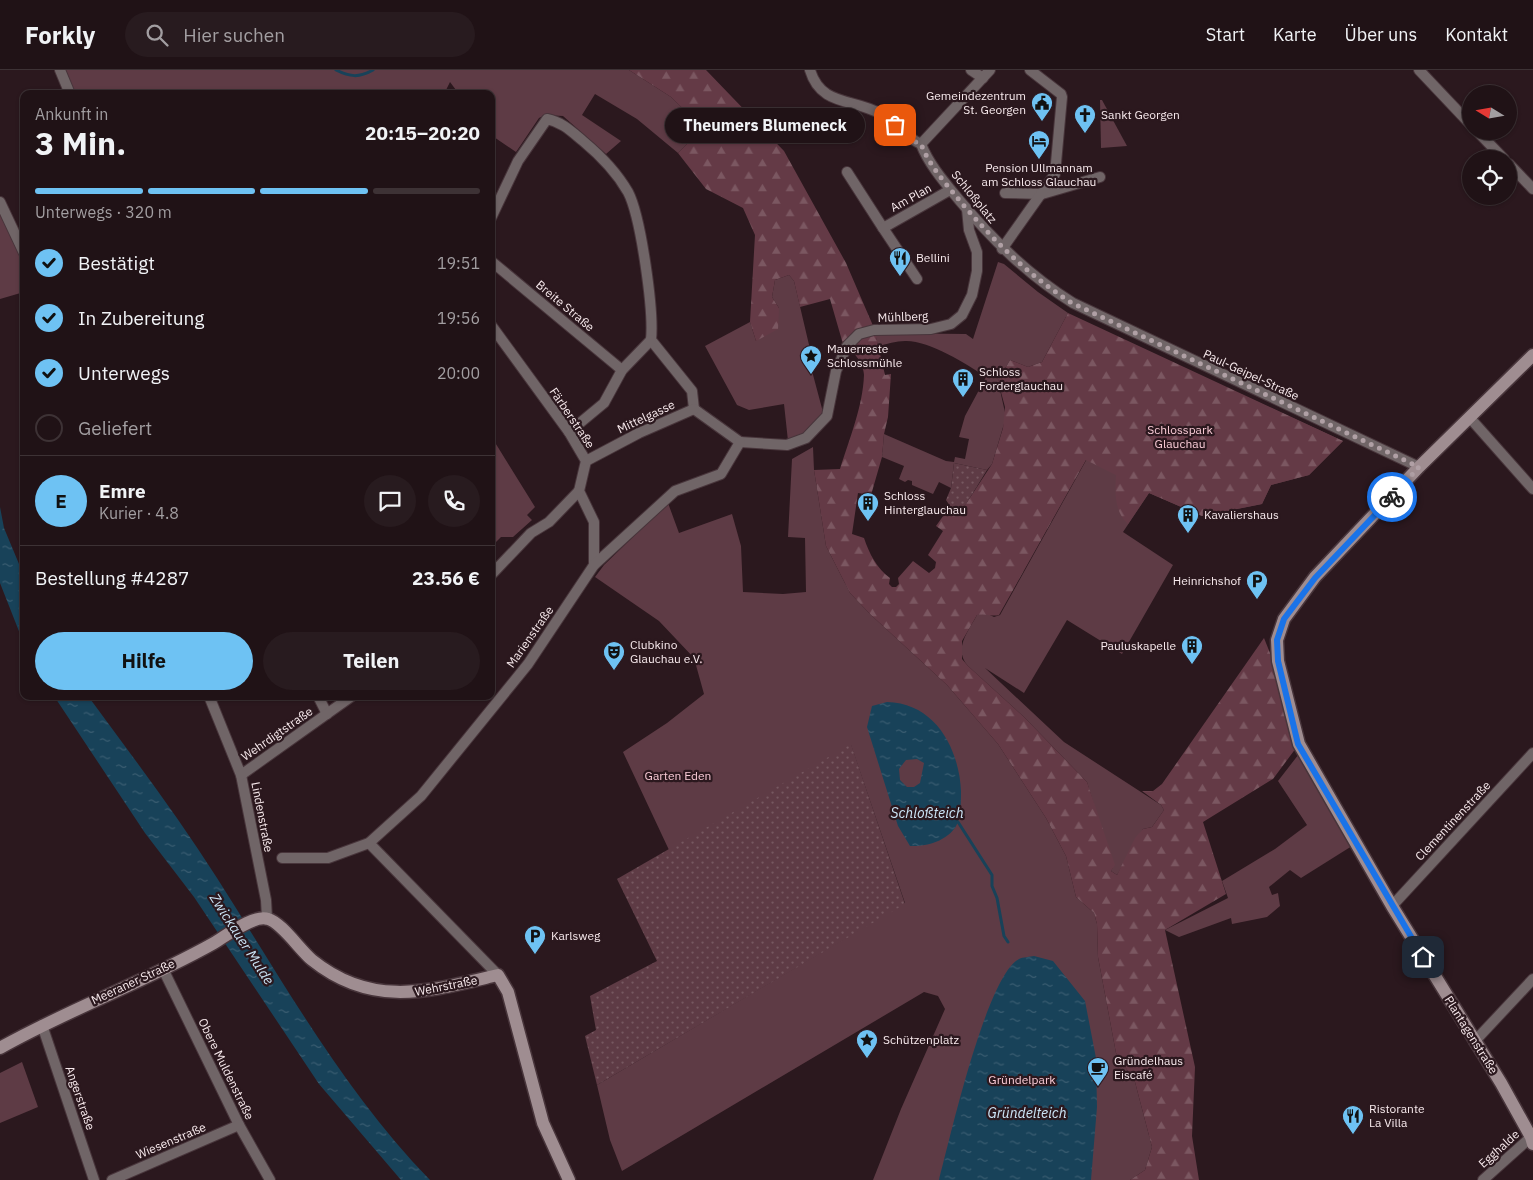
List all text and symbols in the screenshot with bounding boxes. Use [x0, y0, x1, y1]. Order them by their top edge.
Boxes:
search box [125, 12, 475, 57]
text: Forkly [25, 19, 95, 51]
icon: search [143, 21, 171, 49]
text: Hier suchen [183, 23, 285, 47]
text: Start [1206, 23, 1245, 46]
text: Karte [1273, 23, 1317, 46]
text: Über uns [1345, 23, 1417, 46]
text: Kontakt [1445, 23, 1508, 46]
north arrow [1462, 85, 1518, 140]
map controls [1462, 85, 1517, 205]
place label: Gemeindezentrum St. Georgen [926, 88, 1026, 117]
public building icon: Gemeindezentrum St. Georgen [1030, 91, 1054, 122]
church icon: Sankt Georgen [1073, 103, 1097, 134]
text: Ankunft in [35, 104, 108, 124]
pin [874, 104, 916, 146]
place label: Sankt Georgen [1101, 107, 1180, 122]
callout: Theumers Blumeneck [665, 108, 865, 142]
icon: bag [881, 111, 909, 139]
text: Theumers Blumeneck [683, 115, 847, 135]
text: 20:15–20:20 [365, 121, 480, 145]
text: 3 Min. [35, 122, 126, 164]
hotel icon: Pension Ullmannam am Schloss Glauchau [1027, 129, 1051, 160]
button: locate [1462, 150, 1517, 205]
place label: Pension Ullmannam am Schloss Glauchau [982, 160, 1096, 189]
street label: Schloßplatz [948, 167, 1001, 227]
street label: Am Plan [888, 180, 934, 215]
text: Unterwegs · 320 m [35, 202, 172, 222]
restaurant icon: Bellini [888, 246, 912, 277]
icon: check [35, 249, 63, 277]
place label: Bellini [916, 250, 950, 265]
text: Bestätigt [78, 251, 155, 275]
text: 19:51 [437, 253, 480, 273]
street label: Breite Straße [533, 277, 598, 335]
icon: check [35, 304, 63, 332]
text: In Zubereitung [78, 306, 204, 330]
text: 19:56 [437, 308, 480, 328]
street label: Mühlberg [877, 308, 929, 325]
place label: Mauerreste Schlossmühle [827, 341, 903, 370]
place icon: Mauerreste Schlossmühle [799, 344, 823, 375]
street label: Paul-Geipel-Straße [1201, 346, 1302, 403]
icon: check [35, 359, 63, 387]
text: Unterwegs [78, 361, 170, 385]
text: 20:00 [437, 363, 480, 383]
place label: Schloss Forderglauchau [979, 364, 1063, 393]
building icon: Schloss Forderglauchau [951, 367, 975, 398]
street label: Färberstraße [547, 385, 598, 451]
street label: Mittelgasse [615, 397, 677, 436]
text: Geliefert [78, 416, 152, 440]
park label: Schlosspark Glauchau [1147, 422, 1213, 451]
courier [1367, 472, 1417, 522]
button: chat [364, 475, 416, 527]
button: phone [428, 475, 480, 527]
text: Emre [99, 479, 146, 503]
icon: bike [1378, 483, 1406, 511]
place label: Schloss Hinterglauchau [884, 488, 966, 517]
text: E [55, 489, 67, 513]
building icon: Schloss Hinterglauchau [856, 491, 880, 522]
text: Kurier · 4.8 [99, 503, 179, 523]
building icon: Kavaliershaus [1176, 503, 1200, 534]
place label: Kavaliershaus [1204, 507, 1279, 522]
text: Bestellung #4287 [35, 566, 189, 590]
text: 23.56 € [412, 566, 480, 590]
parking icon: Heinrichshof [1245, 569, 1269, 600]
place label: Heinrichshof [1173, 573, 1241, 588]
street label: Marienstraße [503, 603, 557, 670]
button: Hilfe [35, 632, 253, 690]
button: Teilen [263, 632, 480, 690]
building icon: Pauluskapelle [1180, 634, 1204, 665]
place label: Clubkino Glauchau e.V. [630, 637, 702, 666]
place label: Pauluskapelle [1100, 638, 1176, 653]
theatre icon: Clubkino Glauchau e.V. [602, 640, 626, 671]
street label: Wehrdigtstraße [238, 703, 316, 764]
park label: Garten Eden [645, 768, 711, 783]
street label: Clementinenstraße [1412, 777, 1494, 864]
street label: Lindenstraße [248, 781, 277, 854]
water label: Schloßteich [890, 804, 964, 822]
water label: Zwickauer Mulde [205, 889, 278, 988]
parking icon: Karlsweg [523, 924, 547, 955]
place label: Karlsweg [551, 928, 601, 943]
pin [1402, 936, 1444, 978]
icon: home [1409, 943, 1437, 971]
street label: Meeraner Straße [89, 955, 177, 1007]
street label: Wehrstraße [413, 972, 479, 999]
street label: Plantagenstraße [1441, 993, 1502, 1077]
street label: Obere Muldenstraße [195, 1016, 258, 1122]
place icon: Schützenplatz [855, 1028, 879, 1059]
place label: Schützenplatz [883, 1032, 960, 1047]
place label: Gründelhaus Eiscafé [1114, 1053, 1183, 1082]
cafe icon: Gründelhaus Eiscafé [1086, 1056, 1110, 1087]
street label: Angerstraße [63, 1064, 99, 1132]
park label: Gründelpark [988, 1072, 1056, 1087]
place label: Ristorante La Villa [1369, 1101, 1425, 1130]
water label: Gründelteich [987, 1104, 1067, 1122]
restaurant icon: Ristorante La Villa [1341, 1104, 1365, 1135]
street label: Wiesenstraße [134, 1119, 208, 1162]
street label: Egghalde [1475, 1126, 1522, 1171]

